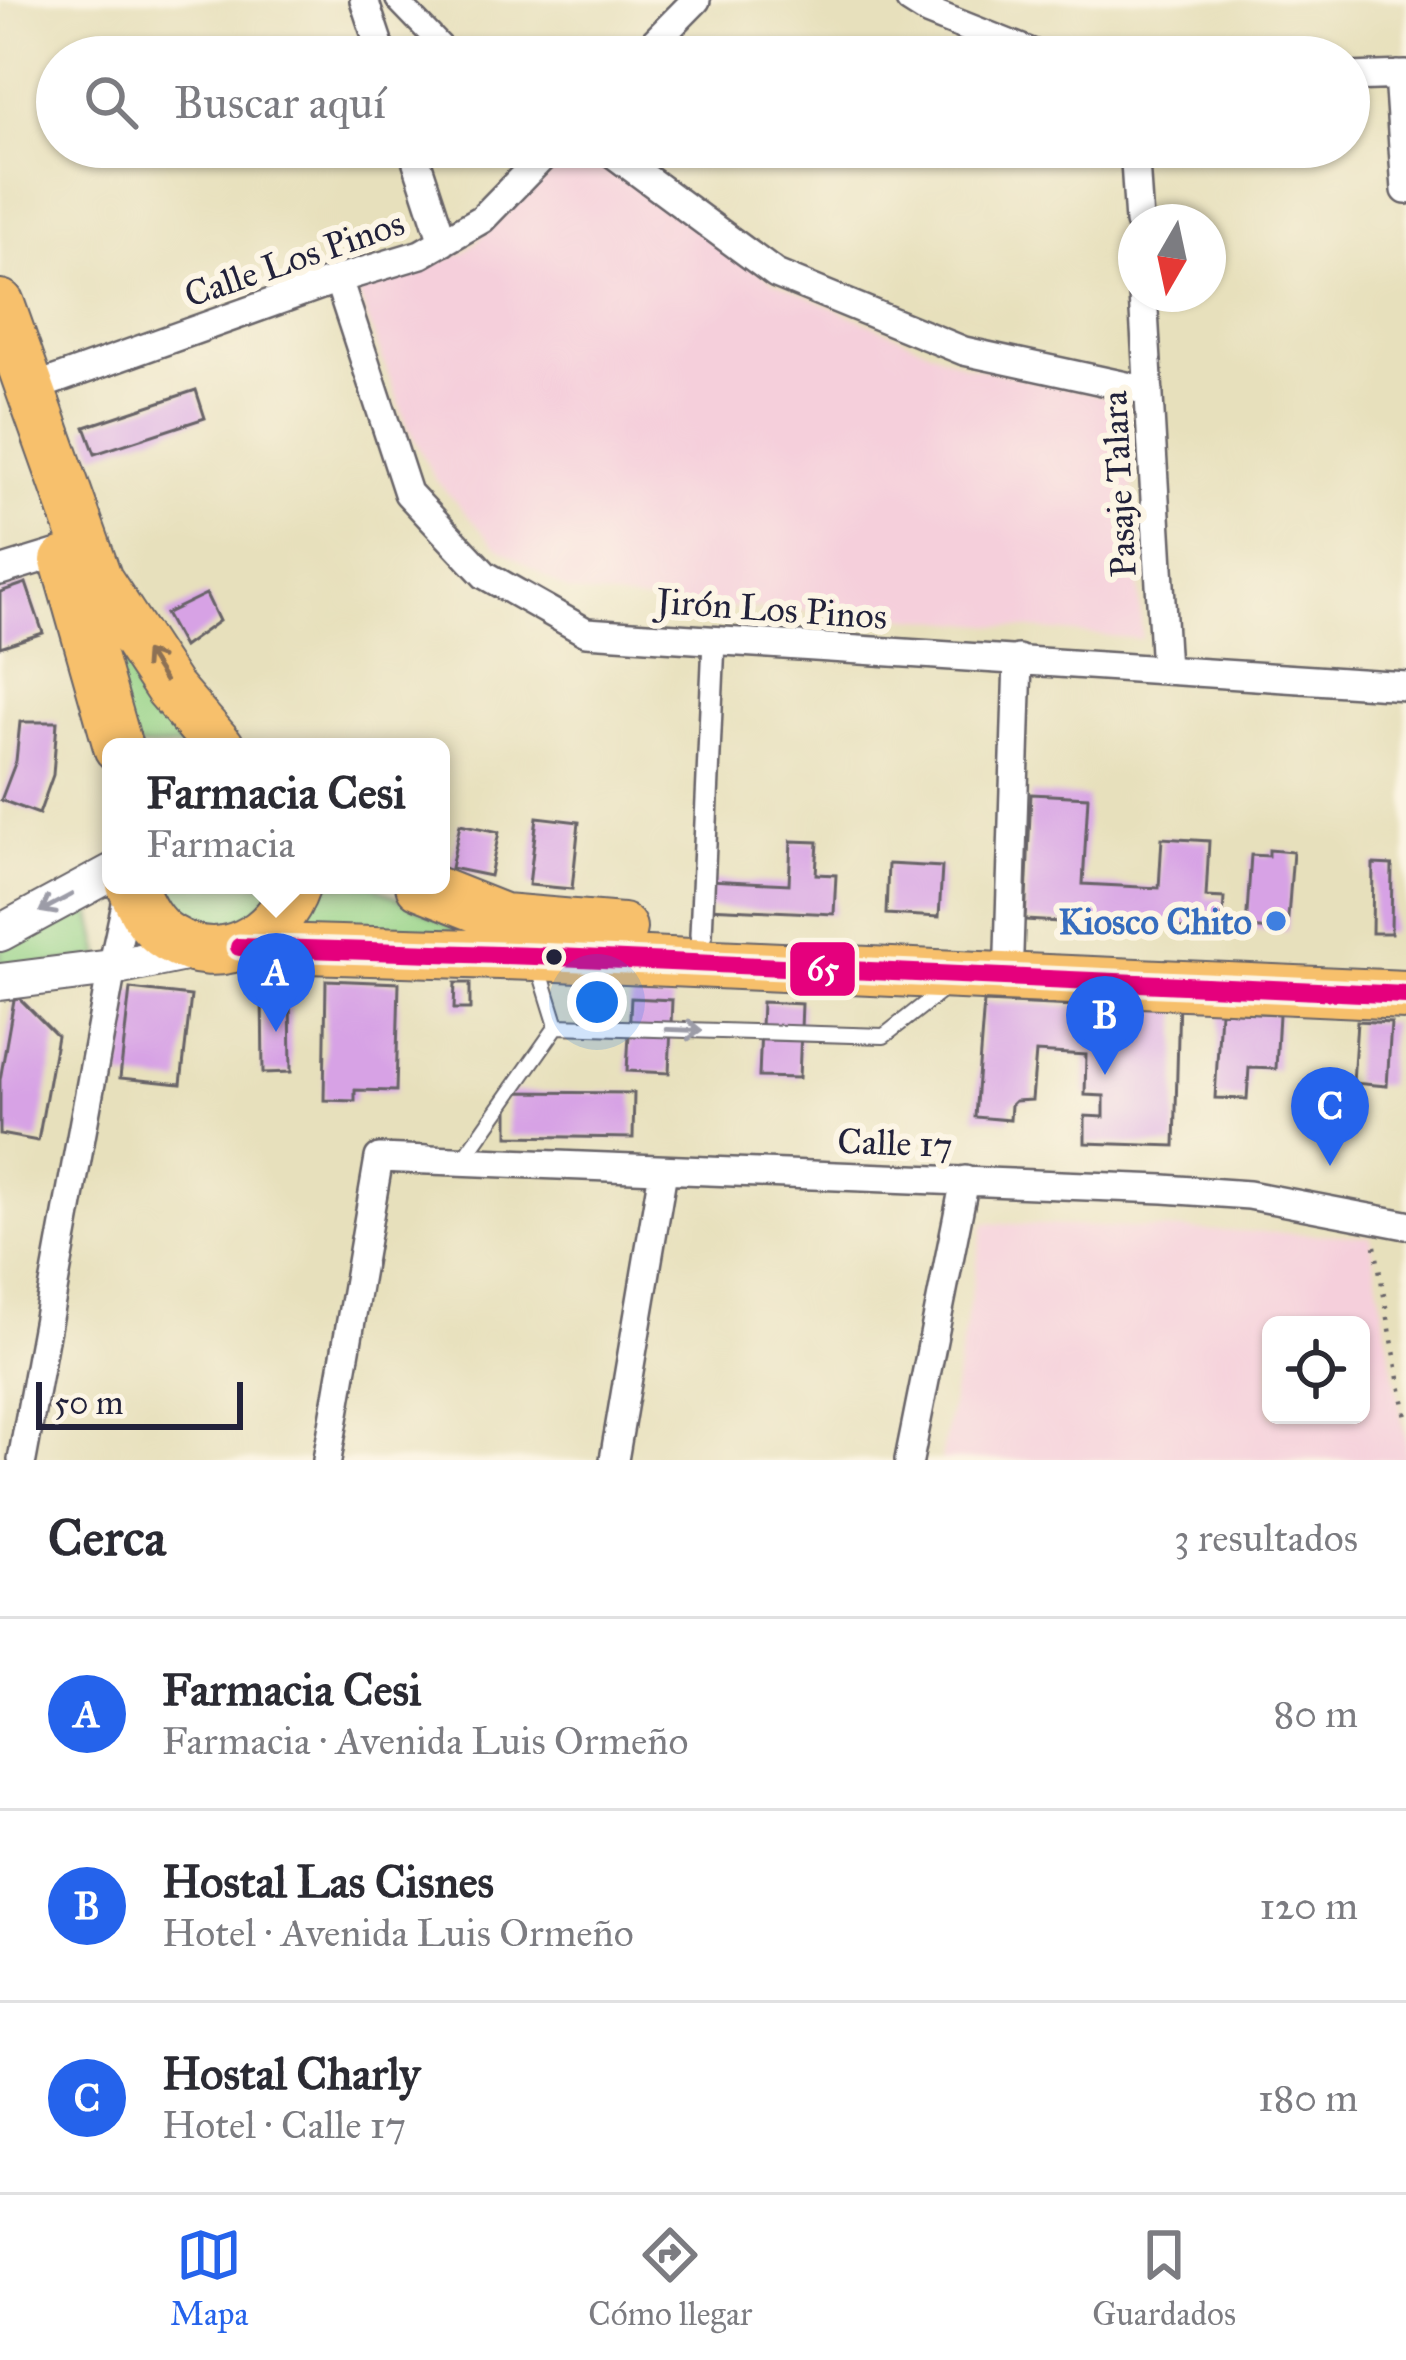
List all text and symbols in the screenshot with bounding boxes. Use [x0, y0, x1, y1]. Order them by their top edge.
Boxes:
search box [36, 36, 1370, 168]
icon: search [78, 69, 144, 135]
text: Buscar aquí [174, 75, 386, 130]
street label: Calle Los Pinos [179, 201, 410, 317]
north arrow [1118, 204, 1226, 312]
street label: Pasaje Talara [1092, 389, 1146, 578]
street label: Jirón Los Pinos [651, 579, 889, 639]
one-way arrow [143, 650, 168, 684]
popup [102, 738, 450, 894]
text: Farmacia Cesi [146, 765, 406, 820]
text: Farmacia [146, 820, 295, 868]
one-way arrow [39, 892, 74, 915]
place label: Kiosco Chito [1058, 900, 1252, 944]
marker: Kiosco Chito [1263, 908, 1289, 934]
pin: A [237, 933, 315, 1032]
line badge: 65 [788, 940, 857, 998]
unlabelled marker [543, 946, 565, 968]
text: 65 [807, 949, 840, 989]
your location [567, 972, 627, 1032]
pin: B [1066, 976, 1144, 1075]
one-way arrow [664, 1018, 703, 1041]
pin: C [1291, 1067, 1369, 1166]
street label: Calle 17 [837, 1119, 953, 1167]
map controls [1262, 1316, 1370, 1424]
button: locate [1262, 1316, 1370, 1424]
scale bar [36, 1376, 243, 1429]
text: 50 m [54, 1383, 123, 1423]
text: Cerca [48, 1507, 166, 1569]
text: 3 resultados [1174, 1514, 1358, 1562]
text: Farmacia Cesi [162, 1662, 421, 1717]
text: A [74, 1690, 100, 1738]
text: 80 m [1273, 1690, 1358, 1738]
text: Farmacia · Avenida Luis Ormeño [162, 1717, 688, 1765]
text: Hostal Las Cisnes [162, 1854, 494, 1909]
text: B [74, 1882, 100, 1930]
text: 120 m [1259, 1882, 1358, 1930]
text: Hotel · Avenida Luis Ormeño [162, 1909, 634, 1957]
text: Hostal Charly [162, 2046, 420, 2101]
text: C [74, 2074, 100, 2122]
text: 180 m [1258, 2074, 1358, 2122]
text: Hotel · Calle 17 [162, 2101, 406, 2149]
tab: Mapa [170, 2222, 248, 2334]
tab: Cómo llegar [588, 2222, 752, 2334]
tab: Guardados [1092, 2222, 1236, 2334]

